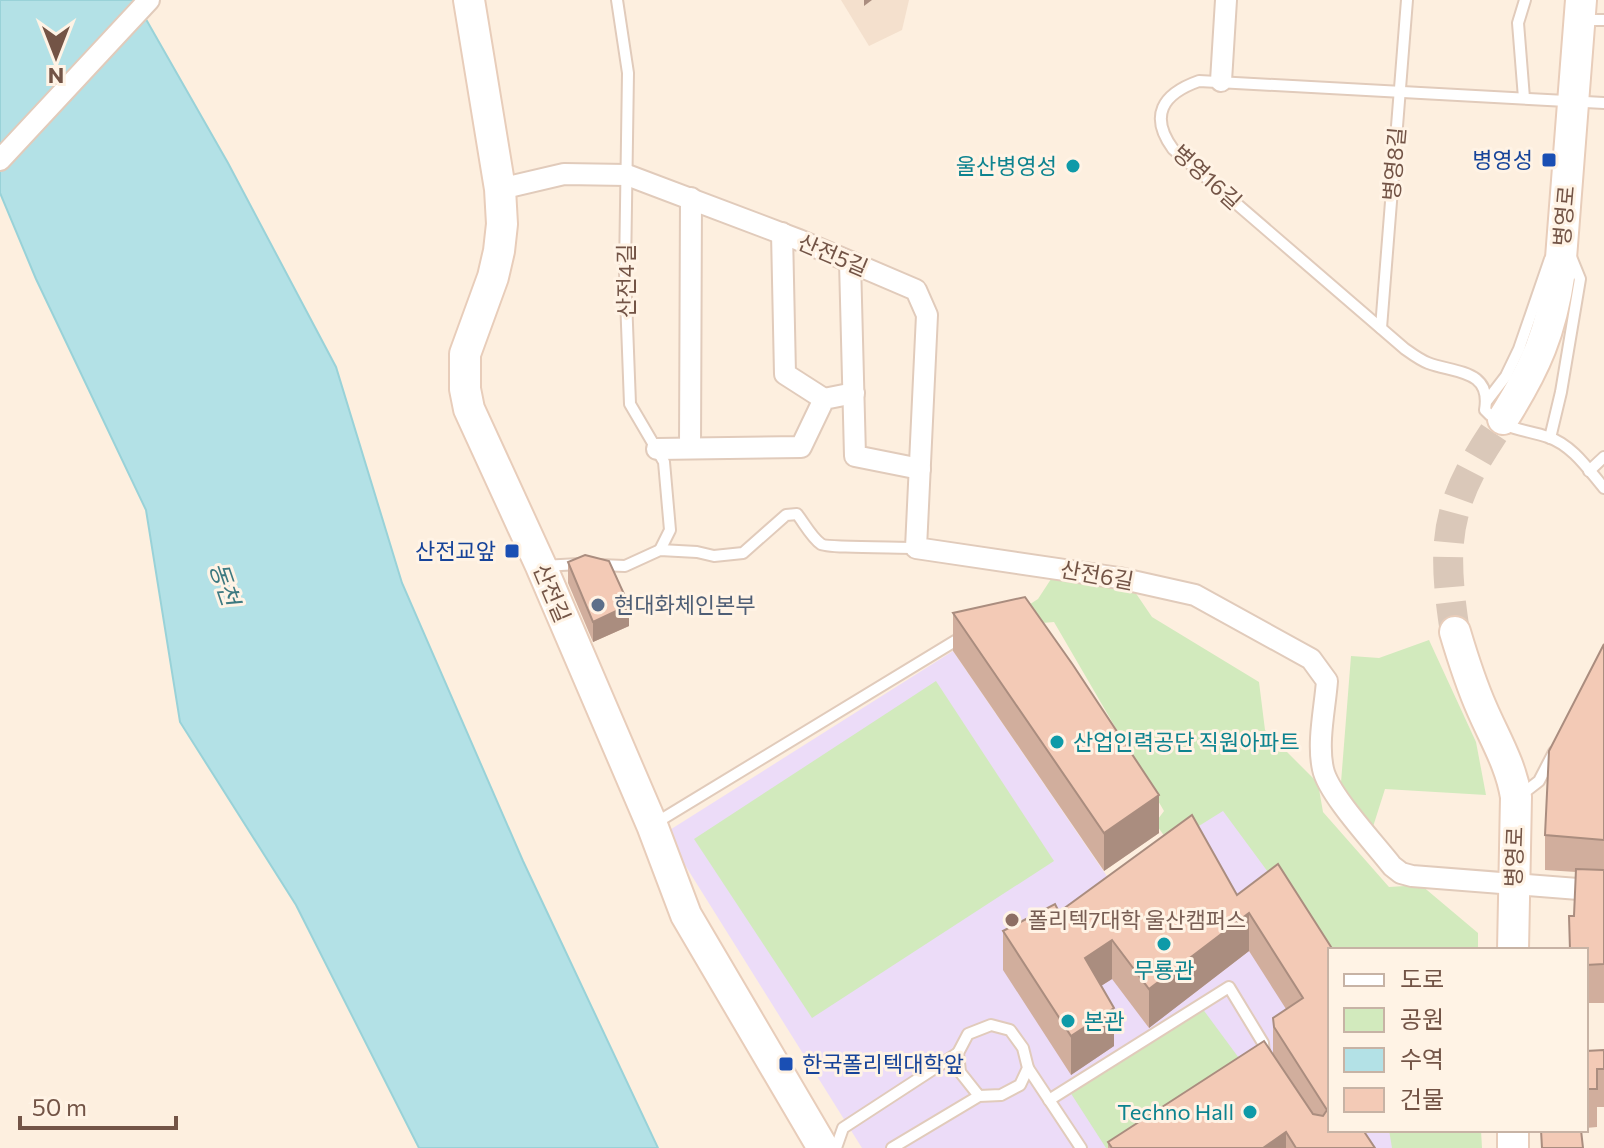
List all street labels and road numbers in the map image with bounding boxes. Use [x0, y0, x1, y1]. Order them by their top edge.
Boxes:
street label: 병영8길 [1377, 126, 1410, 202]
street label: 병영16길 [1167, 139, 1247, 215]
street label: 병영로 [1547, 185, 1580, 247]
street label: 산전5길 [794, 228, 872, 281]
street label: 산전4길 [612, 244, 639, 318]
street label: 산전6길 [1058, 555, 1136, 594]
street label: 산전길 [528, 560, 577, 626]
street label: 병영로 [1499, 826, 1528, 888]

